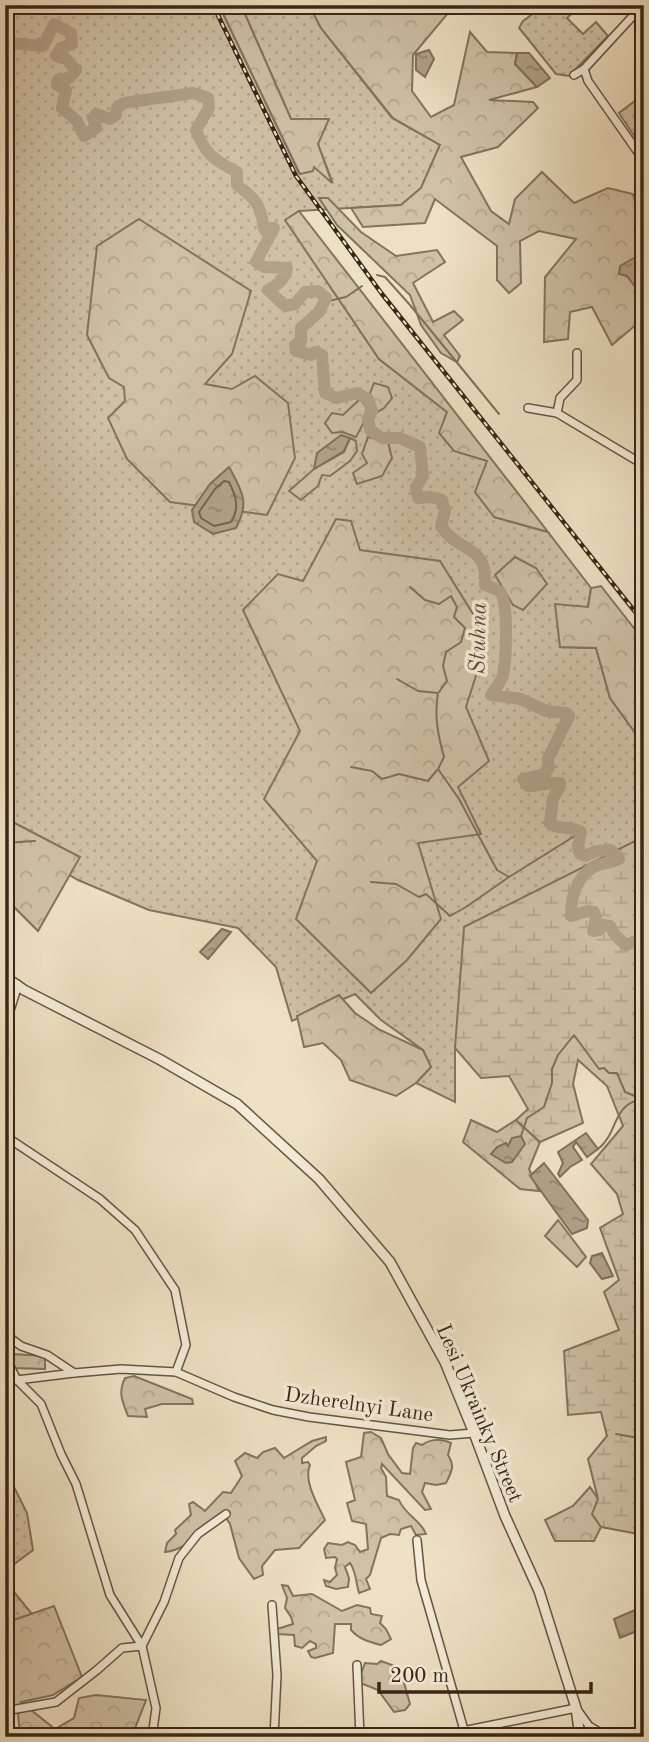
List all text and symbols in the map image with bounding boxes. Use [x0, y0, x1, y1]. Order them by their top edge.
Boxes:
water label: Stuhna [466, 602, 491, 674]
street label: Lesi Ukrainky Street [432, 1321, 526, 1506]
street label: Dzherelnyi Lane [283, 1385, 435, 1426]
scale bar [379, 1651, 591, 1695]
text: 200 m [390, 1666, 449, 1687]

